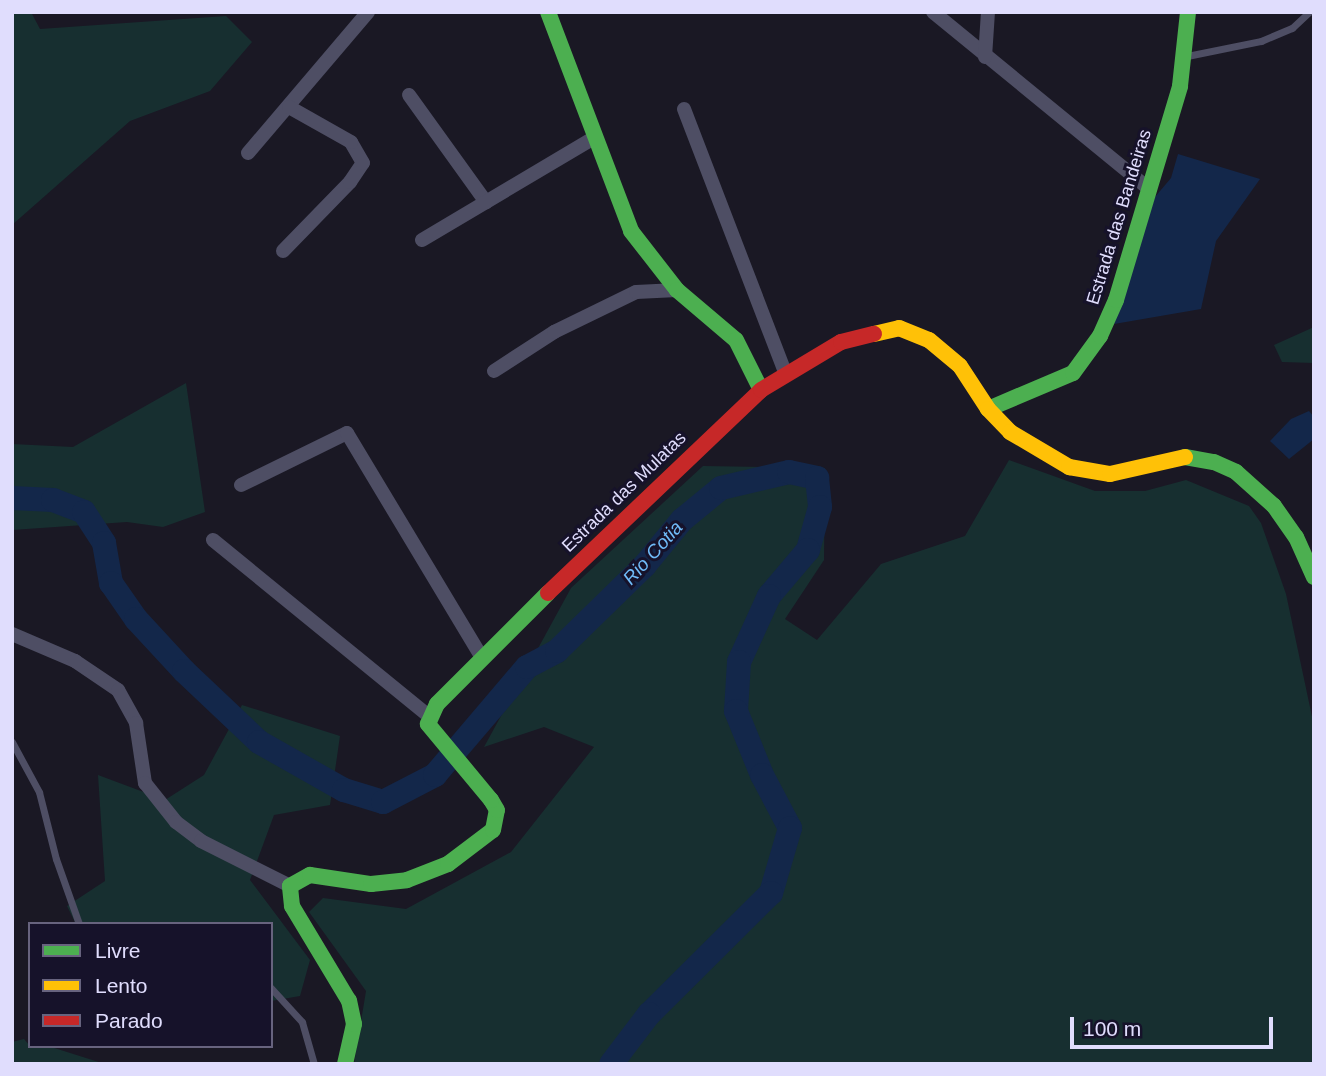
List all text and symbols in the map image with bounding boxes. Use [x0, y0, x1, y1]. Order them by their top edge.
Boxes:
street label: Estrada das Bandeiras [1082, 127, 1156, 307]
street label: Estrada das Mulatas [557, 427, 691, 557]
water label: Rio Cotia [618, 516, 688, 590]
legend [28, 922, 273, 1048]
text: Livre [95, 939, 141, 962]
text: Lento [95, 974, 148, 997]
scale bar [1074, 1002, 1277, 1046]
text: Parado [95, 1009, 163, 1032]
text: 100 m [1083, 1017, 1141, 1040]

